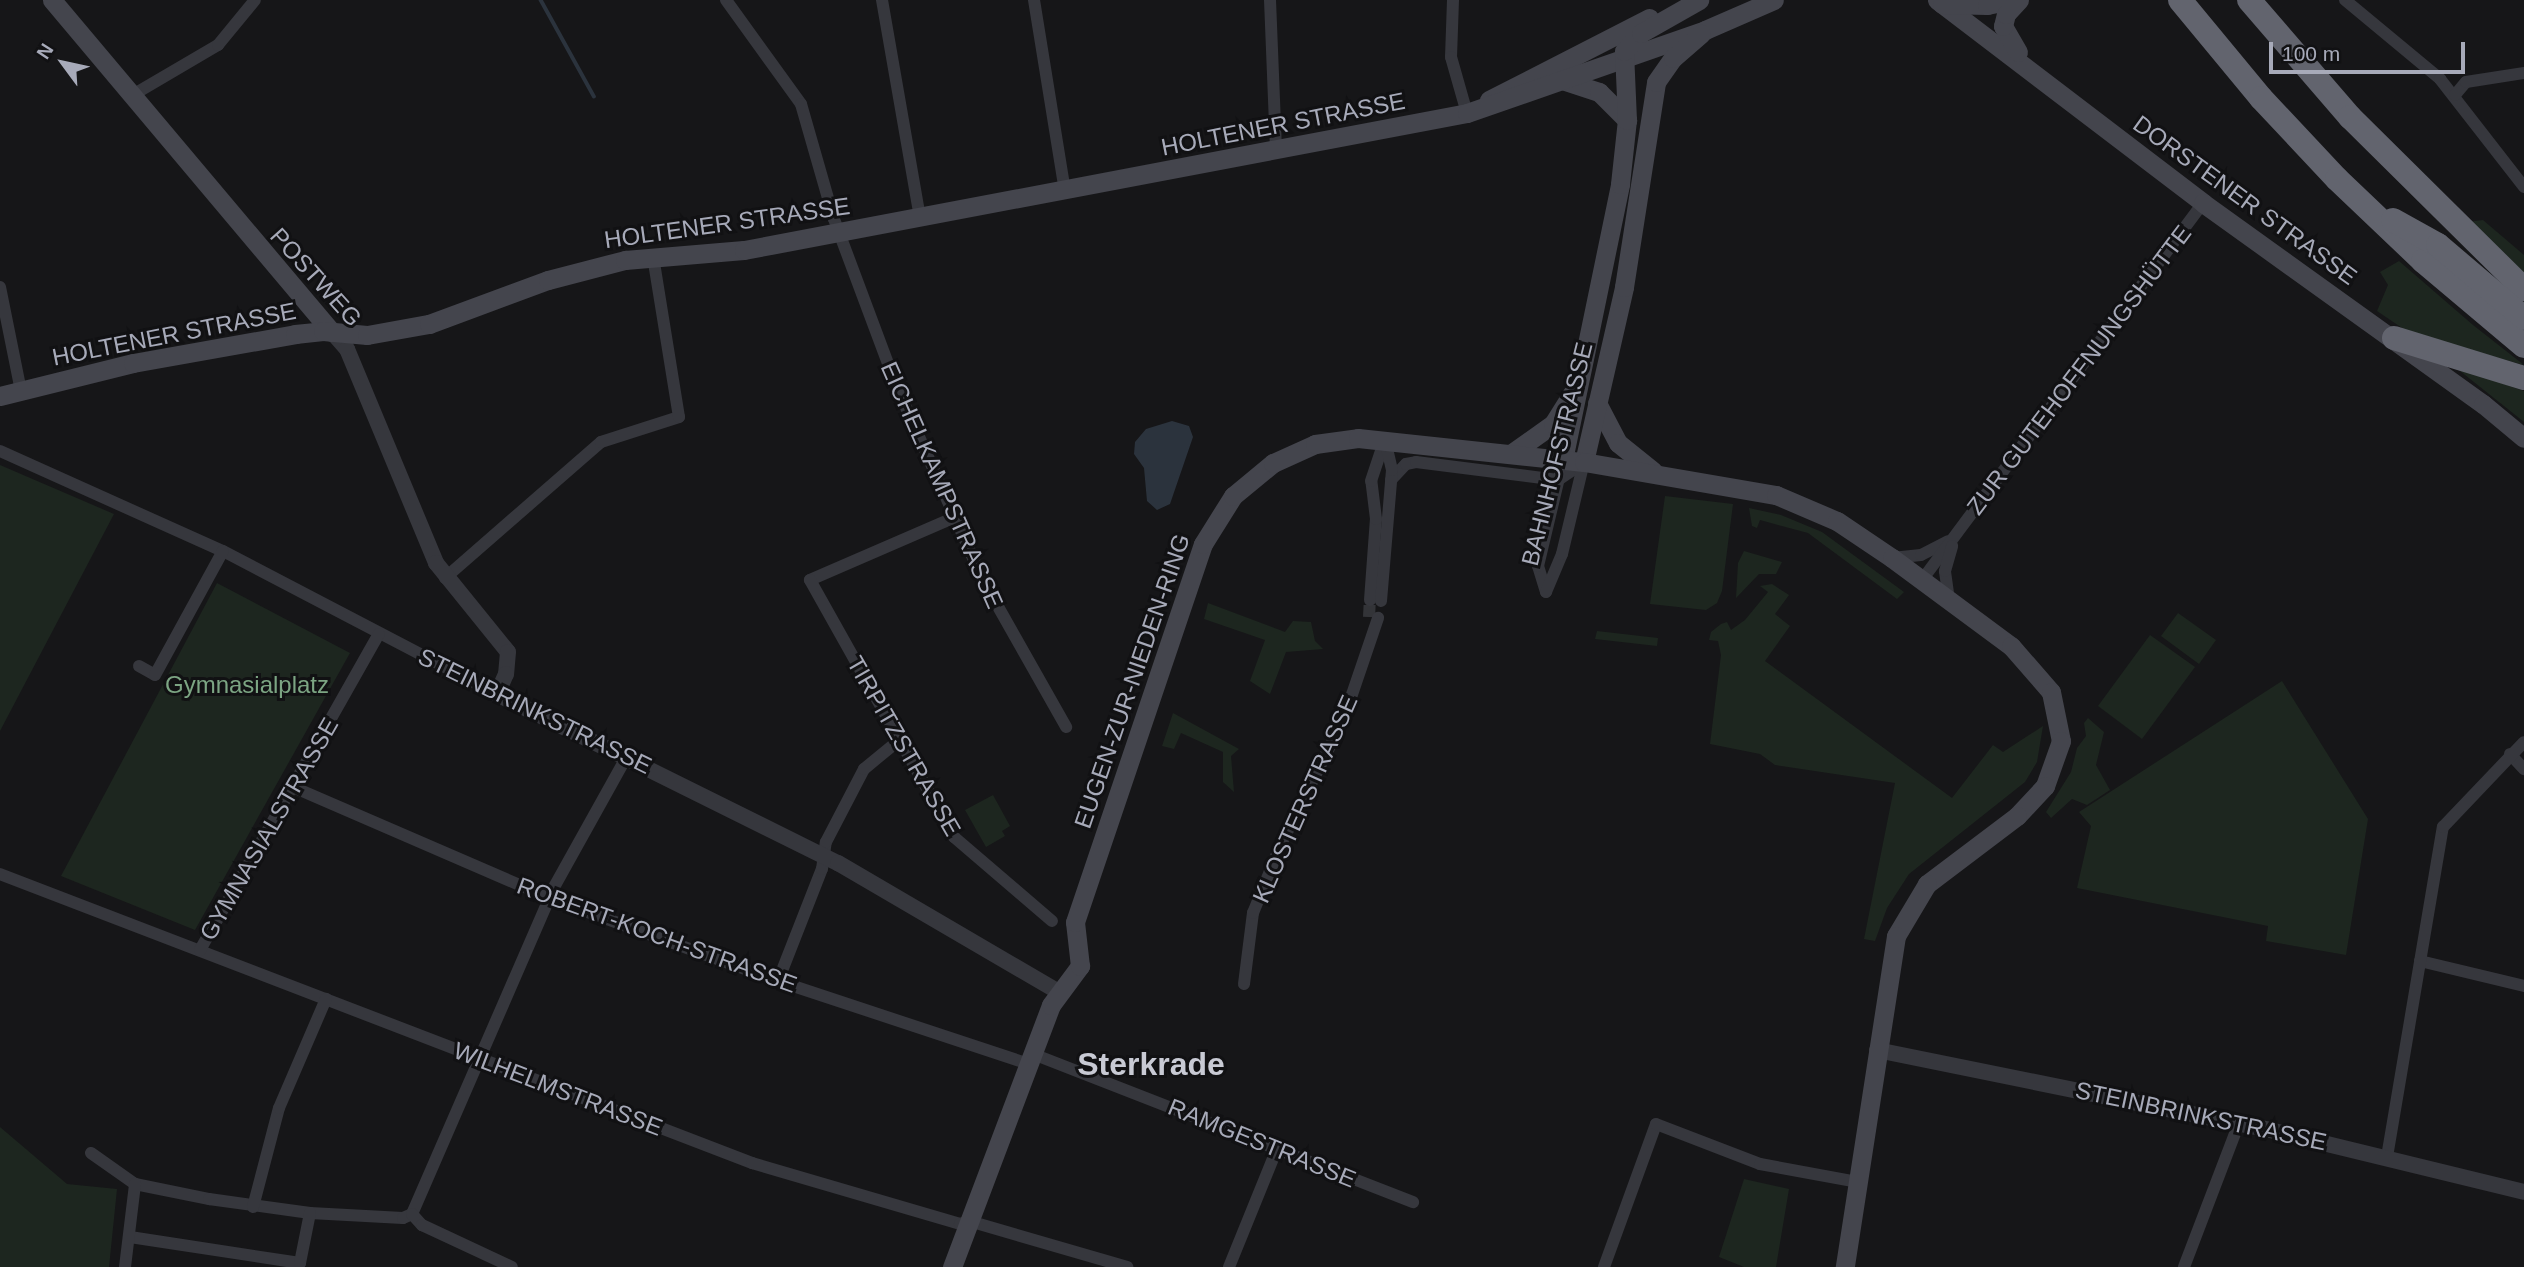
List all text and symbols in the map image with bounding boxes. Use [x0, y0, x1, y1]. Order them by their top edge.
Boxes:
north arrow [28, 28, 98, 98]
scale bar [2272, 28, 2468, 72]
text: N [32, 40, 58, 63]
text: 100 m [2282, 42, 2340, 65]
street label: HOLTENER STRASSE [1159, 86, 1407, 162]
street label: DORSTENER STRASSE [2128, 109, 2362, 291]
street label: HOLTENER STRASSE [602, 192, 852, 254]
street label: ZUR GUTEHOFFNUNGSHÜTTE [1961, 220, 2197, 520]
street label: POSTWEG [264, 222, 368, 332]
street label: HOLTENER STRASSE [50, 296, 298, 372]
street label: BAHNHOFSTRASSE [1515, 339, 1599, 569]
street label: EICHELKAMPSTRASSE [875, 357, 1009, 613]
street label: EUGEN-ZUR-NIEDEN-RING [1068, 530, 1196, 832]
street label: STEINBRINKSTRASSE [414, 642, 656, 780]
street label: TIRPITZSTRASSE [841, 651, 967, 841]
park label: Gymnasialplatz [165, 671, 329, 699]
street label: KLOSTERSTRASSE [1246, 691, 1364, 907]
street label: GYMNASIALSTRASSE [194, 713, 344, 945]
street label: ROBERT-KOCH-STRASSE [513, 871, 801, 999]
street label: WILHELMSTRASSE [450, 1036, 666, 1142]
district label: Sterkrade [1077, 1045, 1225, 1083]
street label: STEINBRINKSTRASSE [2073, 1075, 2329, 1157]
street label: RAMGESTRASSE [1164, 1092, 1360, 1194]

